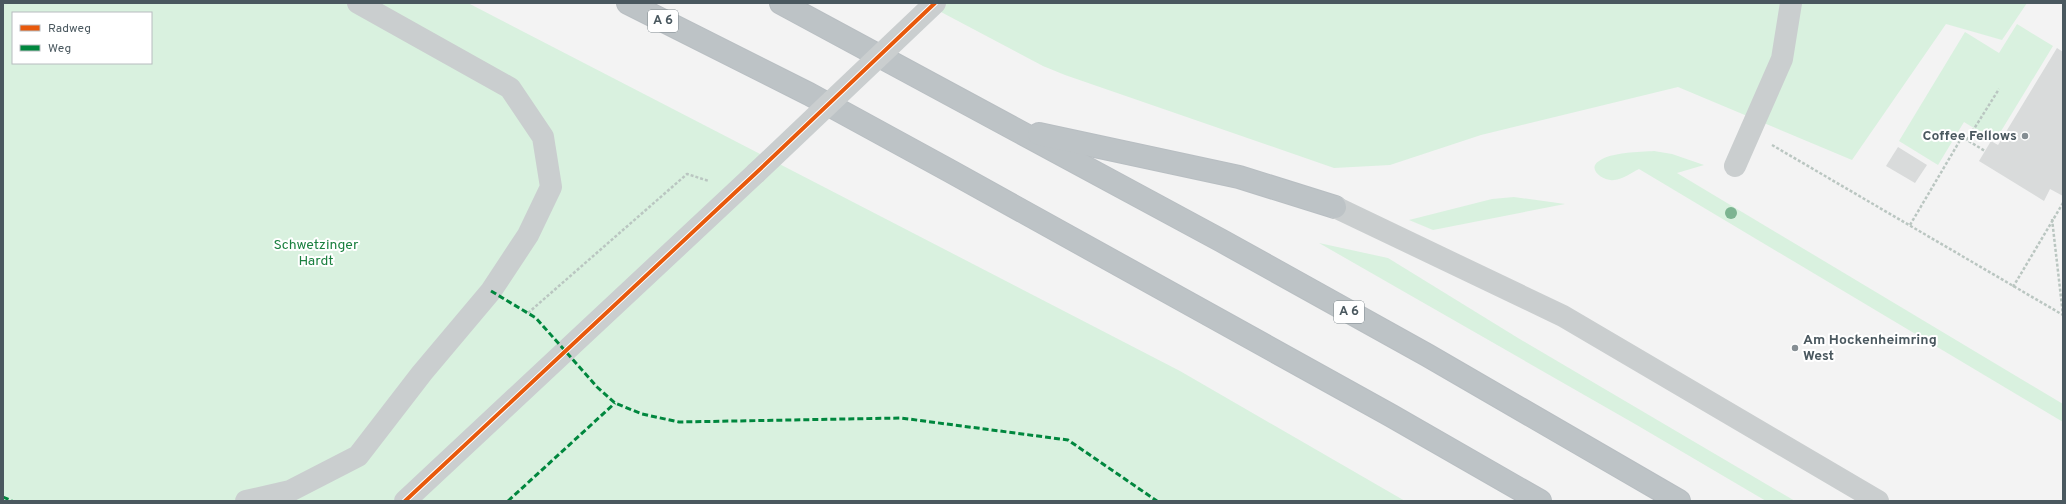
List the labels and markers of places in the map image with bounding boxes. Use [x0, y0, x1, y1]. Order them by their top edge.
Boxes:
place label: Coffee Fellows [1922, 128, 2017, 145]
marker: Coffee Fellows [2020, 131, 2030, 141]
place label: Am Hockenheimring West [1803, 332, 1937, 365]
marker: Am Hockenheimring West [1790, 343, 1800, 353]

